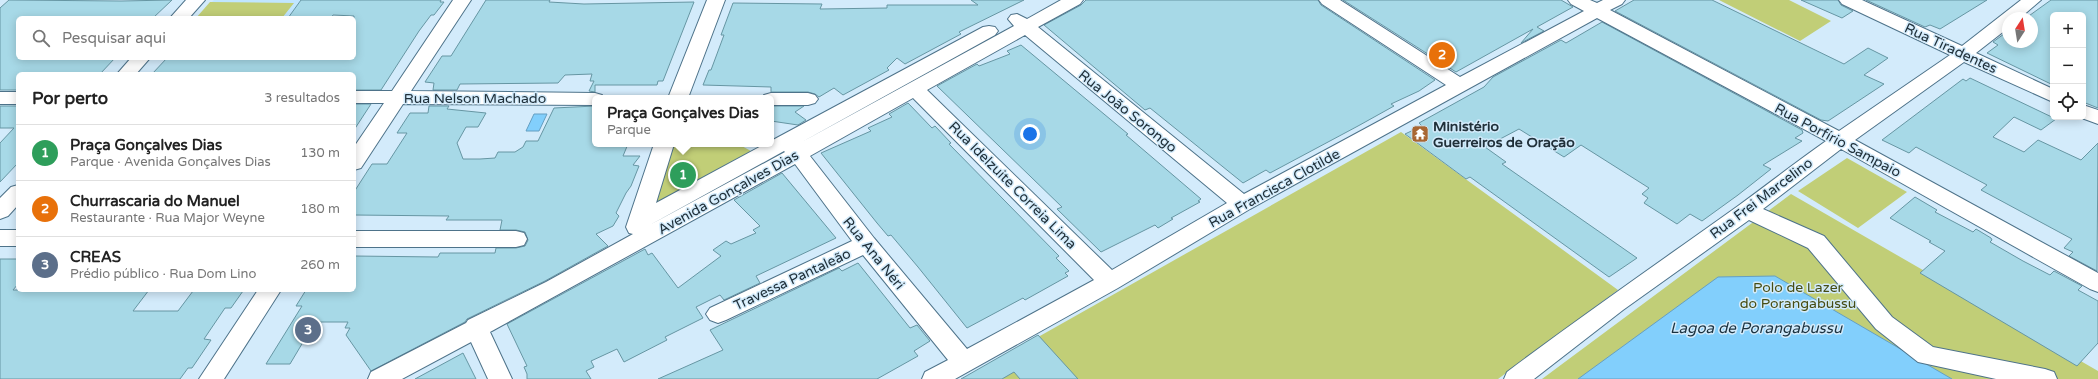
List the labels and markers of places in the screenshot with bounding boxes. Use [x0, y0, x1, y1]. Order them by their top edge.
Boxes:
pin: 2 [1429, 40, 1455, 70]
place label: Ministério Guerreiros de Oração [1433, 118, 1575, 151]
temple icon: Ministério Guerreiros de Oração [1410, 124, 1430, 144]
pin: 1 [670, 160, 696, 190]
pin: 3 [295, 315, 321, 345]

